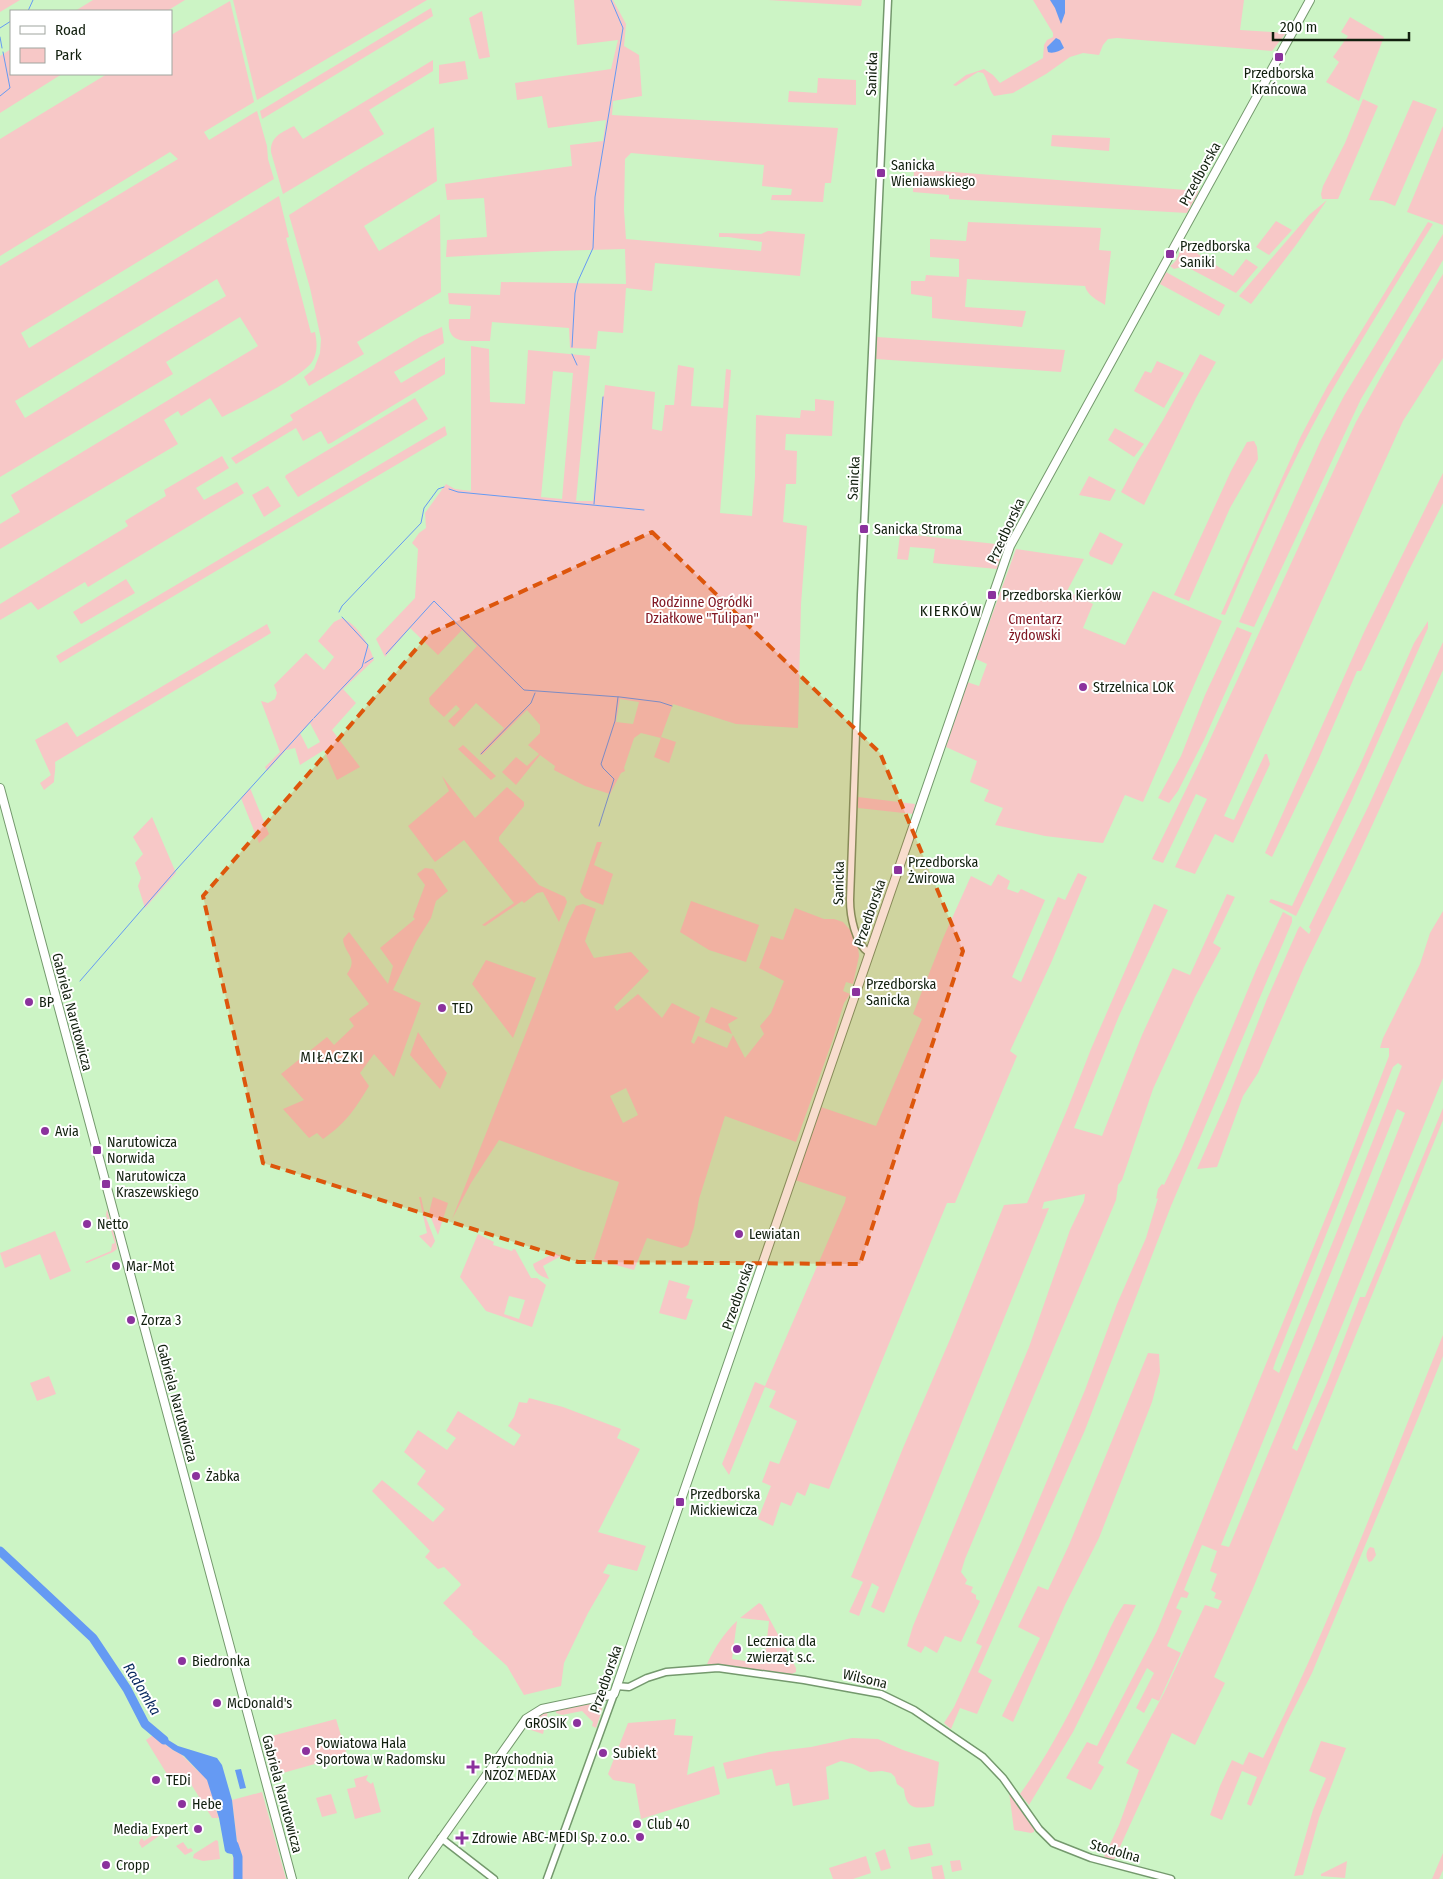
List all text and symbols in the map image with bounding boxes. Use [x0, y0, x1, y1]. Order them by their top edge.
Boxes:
legend [10, 10, 172, 75]
scale bar [1273, 10, 1409, 42]
text: 200 m [1280, 18, 1317, 36]
text: Road [55, 21, 86, 39]
text: Park [55, 46, 82, 64]
marker: Przedborska Krańcowa [1273, 51, 1285, 63]
street label: Sanicka [863, 52, 881, 96]
place label: Przedborska Krańcowa [1244, 65, 1314, 98]
street label: Przedborska [1176, 139, 1225, 209]
place label: Sanicka Wieniawskiego [891, 157, 975, 190]
marker: Sanicka Wieniawskiego [875, 167, 887, 179]
place label: Przedborska Saniki [1180, 238, 1250, 271]
marker: Przedborska Saniki [1164, 248, 1176, 260]
street label: Sanicka [844, 456, 864, 500]
street label: Przedborska [983, 495, 1029, 566]
place label: Sanicka Stroma [874, 521, 962, 538]
marker: Sanicka Stroma [858, 523, 870, 535]
place label: Przedborska Kierków [1002, 587, 1121, 604]
marker: Przedborska Kierków [986, 589, 998, 601]
park label: Rodzinne Ogródki Działkowe "Tulipan" [645, 594, 759, 627]
district label: KIERKÓW [920, 602, 982, 620]
park label: Cmentarz żydowski [1008, 611, 1062, 644]
place label: Strzelnica LOK [1093, 679, 1175, 696]
marker: Strzelnica LOK [1077, 681, 1089, 693]
place label: Przedborska Żwirowa [908, 854, 978, 887]
street label: Sanicka [830, 861, 848, 905]
marker: Przedborska Żwirowa [892, 864, 904, 876]
street label: Przedborska [851, 877, 890, 949]
street label: Gabriela Narutowicza [48, 951, 96, 1073]
place label: Przedborska Sanicka [866, 976, 936, 1009]
marker: Przedborska Sanicka [850, 986, 862, 998]
place label: BP [39, 994, 54, 1011]
marker: BP [23, 996, 35, 1008]
place label: TED [452, 1000, 473, 1017]
marker: TED [436, 1002, 448, 1014]
district label: MIŁACZKI [300, 1048, 364, 1066]
place label: Avia [55, 1123, 79, 1140]
marker: Avia [39, 1125, 51, 1137]
place label: Narutowicza Norwida [107, 1134, 177, 1167]
marker: Narutowicza Norwida [91, 1144, 103, 1156]
place label: Narutowicza Kraszewskiego [116, 1168, 199, 1201]
marker: Narutowicza Kraszewskiego [100, 1178, 112, 1190]
place label: Netto [97, 1216, 129, 1233]
marker: Netto [81, 1218, 93, 1230]
place label: Lewiatan [749, 1226, 800, 1243]
marker: Lewiatan [733, 1228, 745, 1240]
place label: Mar-Mot [126, 1258, 175, 1275]
marker: Mar-Mot [110, 1260, 122, 1272]
street label: Przedborska [719, 1260, 758, 1332]
place label: Zorza 3 [141, 1312, 181, 1329]
marker: Zorza 3 [125, 1314, 137, 1326]
street label: Gabriela Narutowicza [153, 1342, 201, 1464]
place label: Żabka [206, 1468, 240, 1485]
marker: Żabka [190, 1470, 202, 1482]
place label: Przedborska Mickiewicza [690, 1486, 760, 1519]
marker: Przedborska Mickiewicza [674, 1496, 686, 1508]
place label: Lecznica dla zwierząt s.c. [747, 1633, 816, 1666]
street label: Przedborska [587, 1643, 626, 1715]
marker: Lecznica dla zwierząt s.c. [731, 1643, 743, 1655]
place label: Biedronka [192, 1653, 250, 1670]
marker: Biedronka [176, 1655, 188, 1667]
water label: Radomka [119, 1659, 165, 1719]
street label: Wilsona [841, 1666, 889, 1692]
place label: McDonald's [227, 1695, 292, 1712]
marker: McDonald's [211, 1697, 223, 1709]
place label: GROSIK [525, 1715, 568, 1732]
marker: GROSIK [571, 1717, 583, 1729]
street label: Gabriela Narutowicza [258, 1733, 306, 1855]
place label: Powiatowa Hala Sportowa w Radomsku [316, 1735, 446, 1768]
marker: Powiatowa Hala Sportowa w Radomsku [300, 1745, 312, 1757]
place label: Subiekt [613, 1745, 657, 1762]
marker: Subiekt [597, 1747, 609, 1759]
place label: Przychodnia NZOZ MEDAX [484, 1751, 556, 1784]
marker: Przychodnia NZOZ MEDAX [466, 1760, 480, 1774]
place label: TEDi [166, 1772, 191, 1789]
marker: TEDi [150, 1774, 162, 1786]
place label: Hebe [192, 1796, 222, 1813]
marker: Hebe [176, 1798, 188, 1810]
place label: Club 40 [647, 1816, 690, 1833]
marker: Club 40 [631, 1818, 643, 1830]
place label: Media Expert [113, 1821, 188, 1838]
marker: Media Expert [192, 1823, 204, 1835]
place label: ABC-MEDI Sp. z o.o. [522, 1829, 630, 1846]
place label: Zdrowie [472, 1830, 517, 1847]
marker: ABC-MEDI Sp. z o.o. [634, 1831, 646, 1843]
marker: Zdrowie [456, 1832, 468, 1844]
street label: Stodolna [1088, 1836, 1142, 1866]
place label: Cropp [116, 1857, 150, 1874]
marker: Cropp [100, 1859, 112, 1871]

